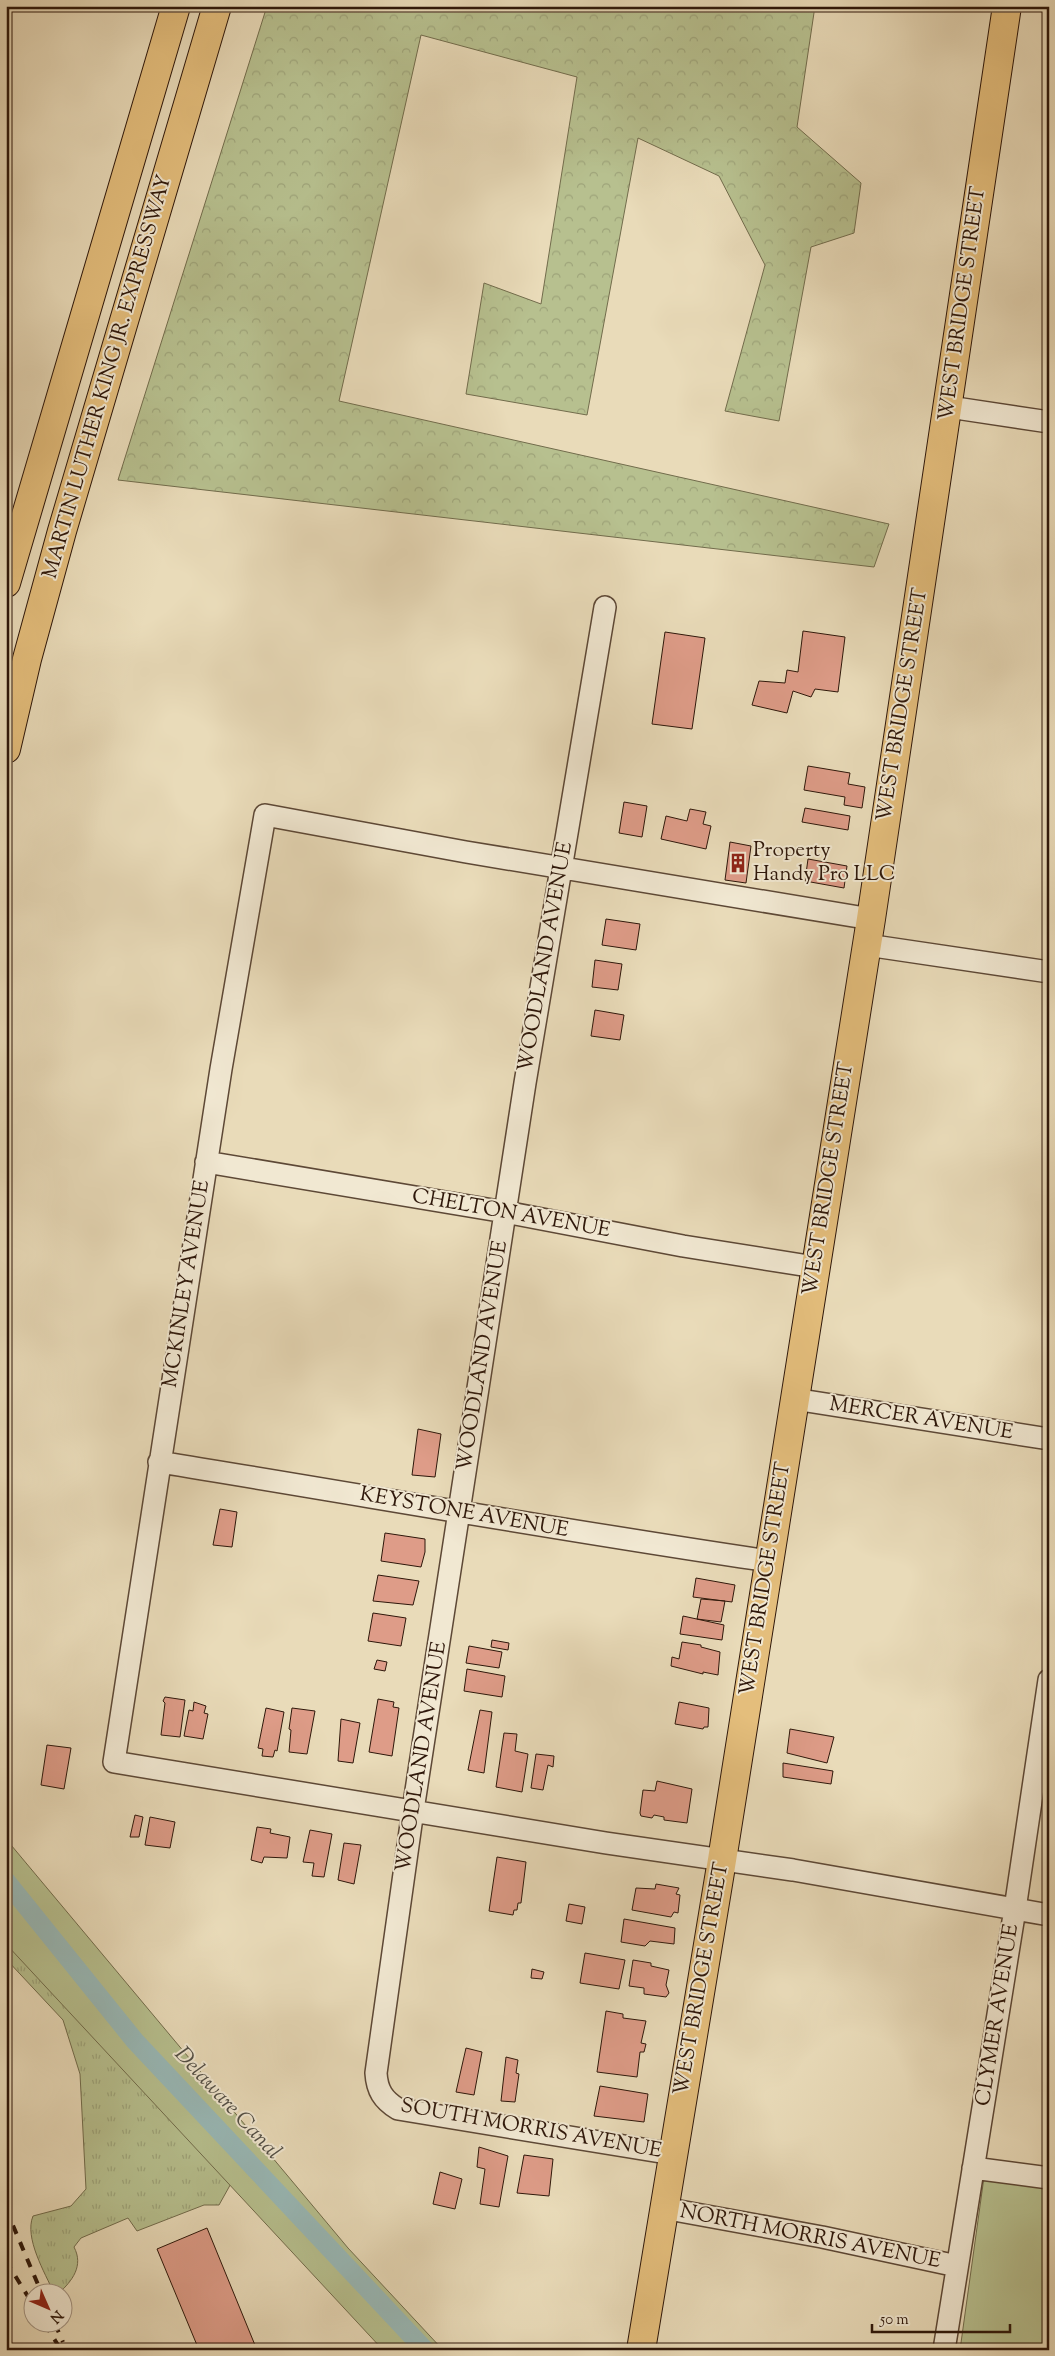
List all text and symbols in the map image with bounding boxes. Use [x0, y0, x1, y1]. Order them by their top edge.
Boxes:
street label: MARTIN LUTHER KING JR. EXPRESSWAY [36, 172, 180, 582]
street label: WEST BRIDGE STREET [932, 185, 994, 423]
street label: WEST BRIDGE STREET [870, 586, 936, 824]
place label: Property Handy Pro LLC [753, 836, 896, 890]
street label: WOODLAND AVENUE [511, 839, 581, 1074]
building icon: Property Handy Pro LLC [727, 852, 749, 874]
street label: WEST BRIDGE STREET [796, 1060, 862, 1298]
street label: MCKINLEY AVENUE [156, 1178, 218, 1390]
street label: CHELTON AVENUE [409, 1182, 613, 1246]
street label: WOODLAND AVENUE [450, 1238, 516, 1473]
street label: MERCER AVENUE [827, 1390, 1015, 1448]
street label: WEST BRIDGE STREET [733, 1460, 799, 1698]
street label: KEYSTONE AVENUE [357, 1480, 571, 1546]
street label: WOODLAND AVENUE [389, 1639, 455, 1874]
street label: WEST BRIDGE STREET [667, 1860, 737, 2098]
street label: CLYMER AVENUE [969, 1921, 1027, 2108]
water label: Delaware Canal [166, 2040, 288, 2168]
street label: SOUTH MORRIS AVENUE [398, 2091, 664, 2167]
street label: NORTH MORRIS AVENUE [677, 2197, 943, 2277]
north arrow [22, 2284, 72, 2334]
scale bar [872, 2301, 1010, 2333]
text: N [45, 2305, 67, 2327]
text: 50 m [879, 2310, 909, 2331]

